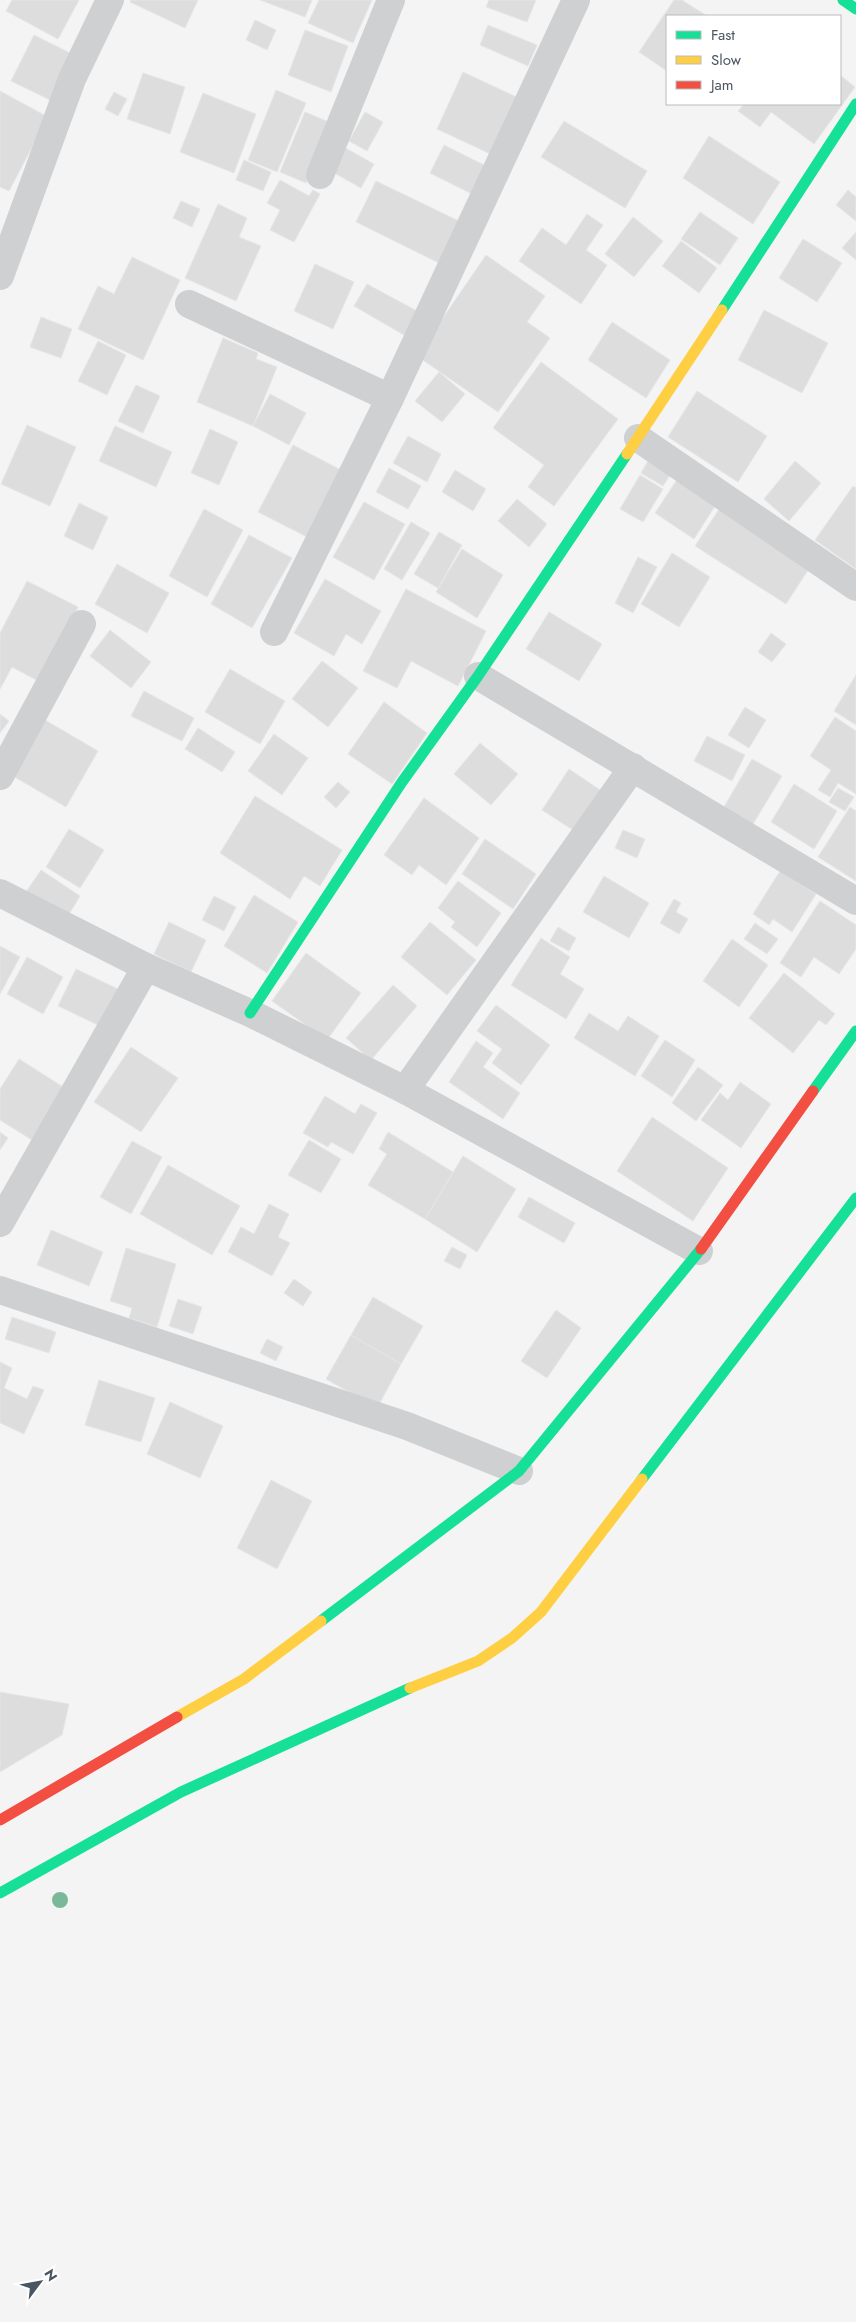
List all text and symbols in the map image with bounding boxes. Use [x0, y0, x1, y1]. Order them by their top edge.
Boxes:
legend [666, 15, 841, 105]
text: Fast [711, 24, 735, 46]
text: Slow [711, 49, 742, 71]
text: Jam [709, 74, 734, 96]
north arrow [15, 2257, 65, 2307]
text: N [40, 2265, 62, 2285]

